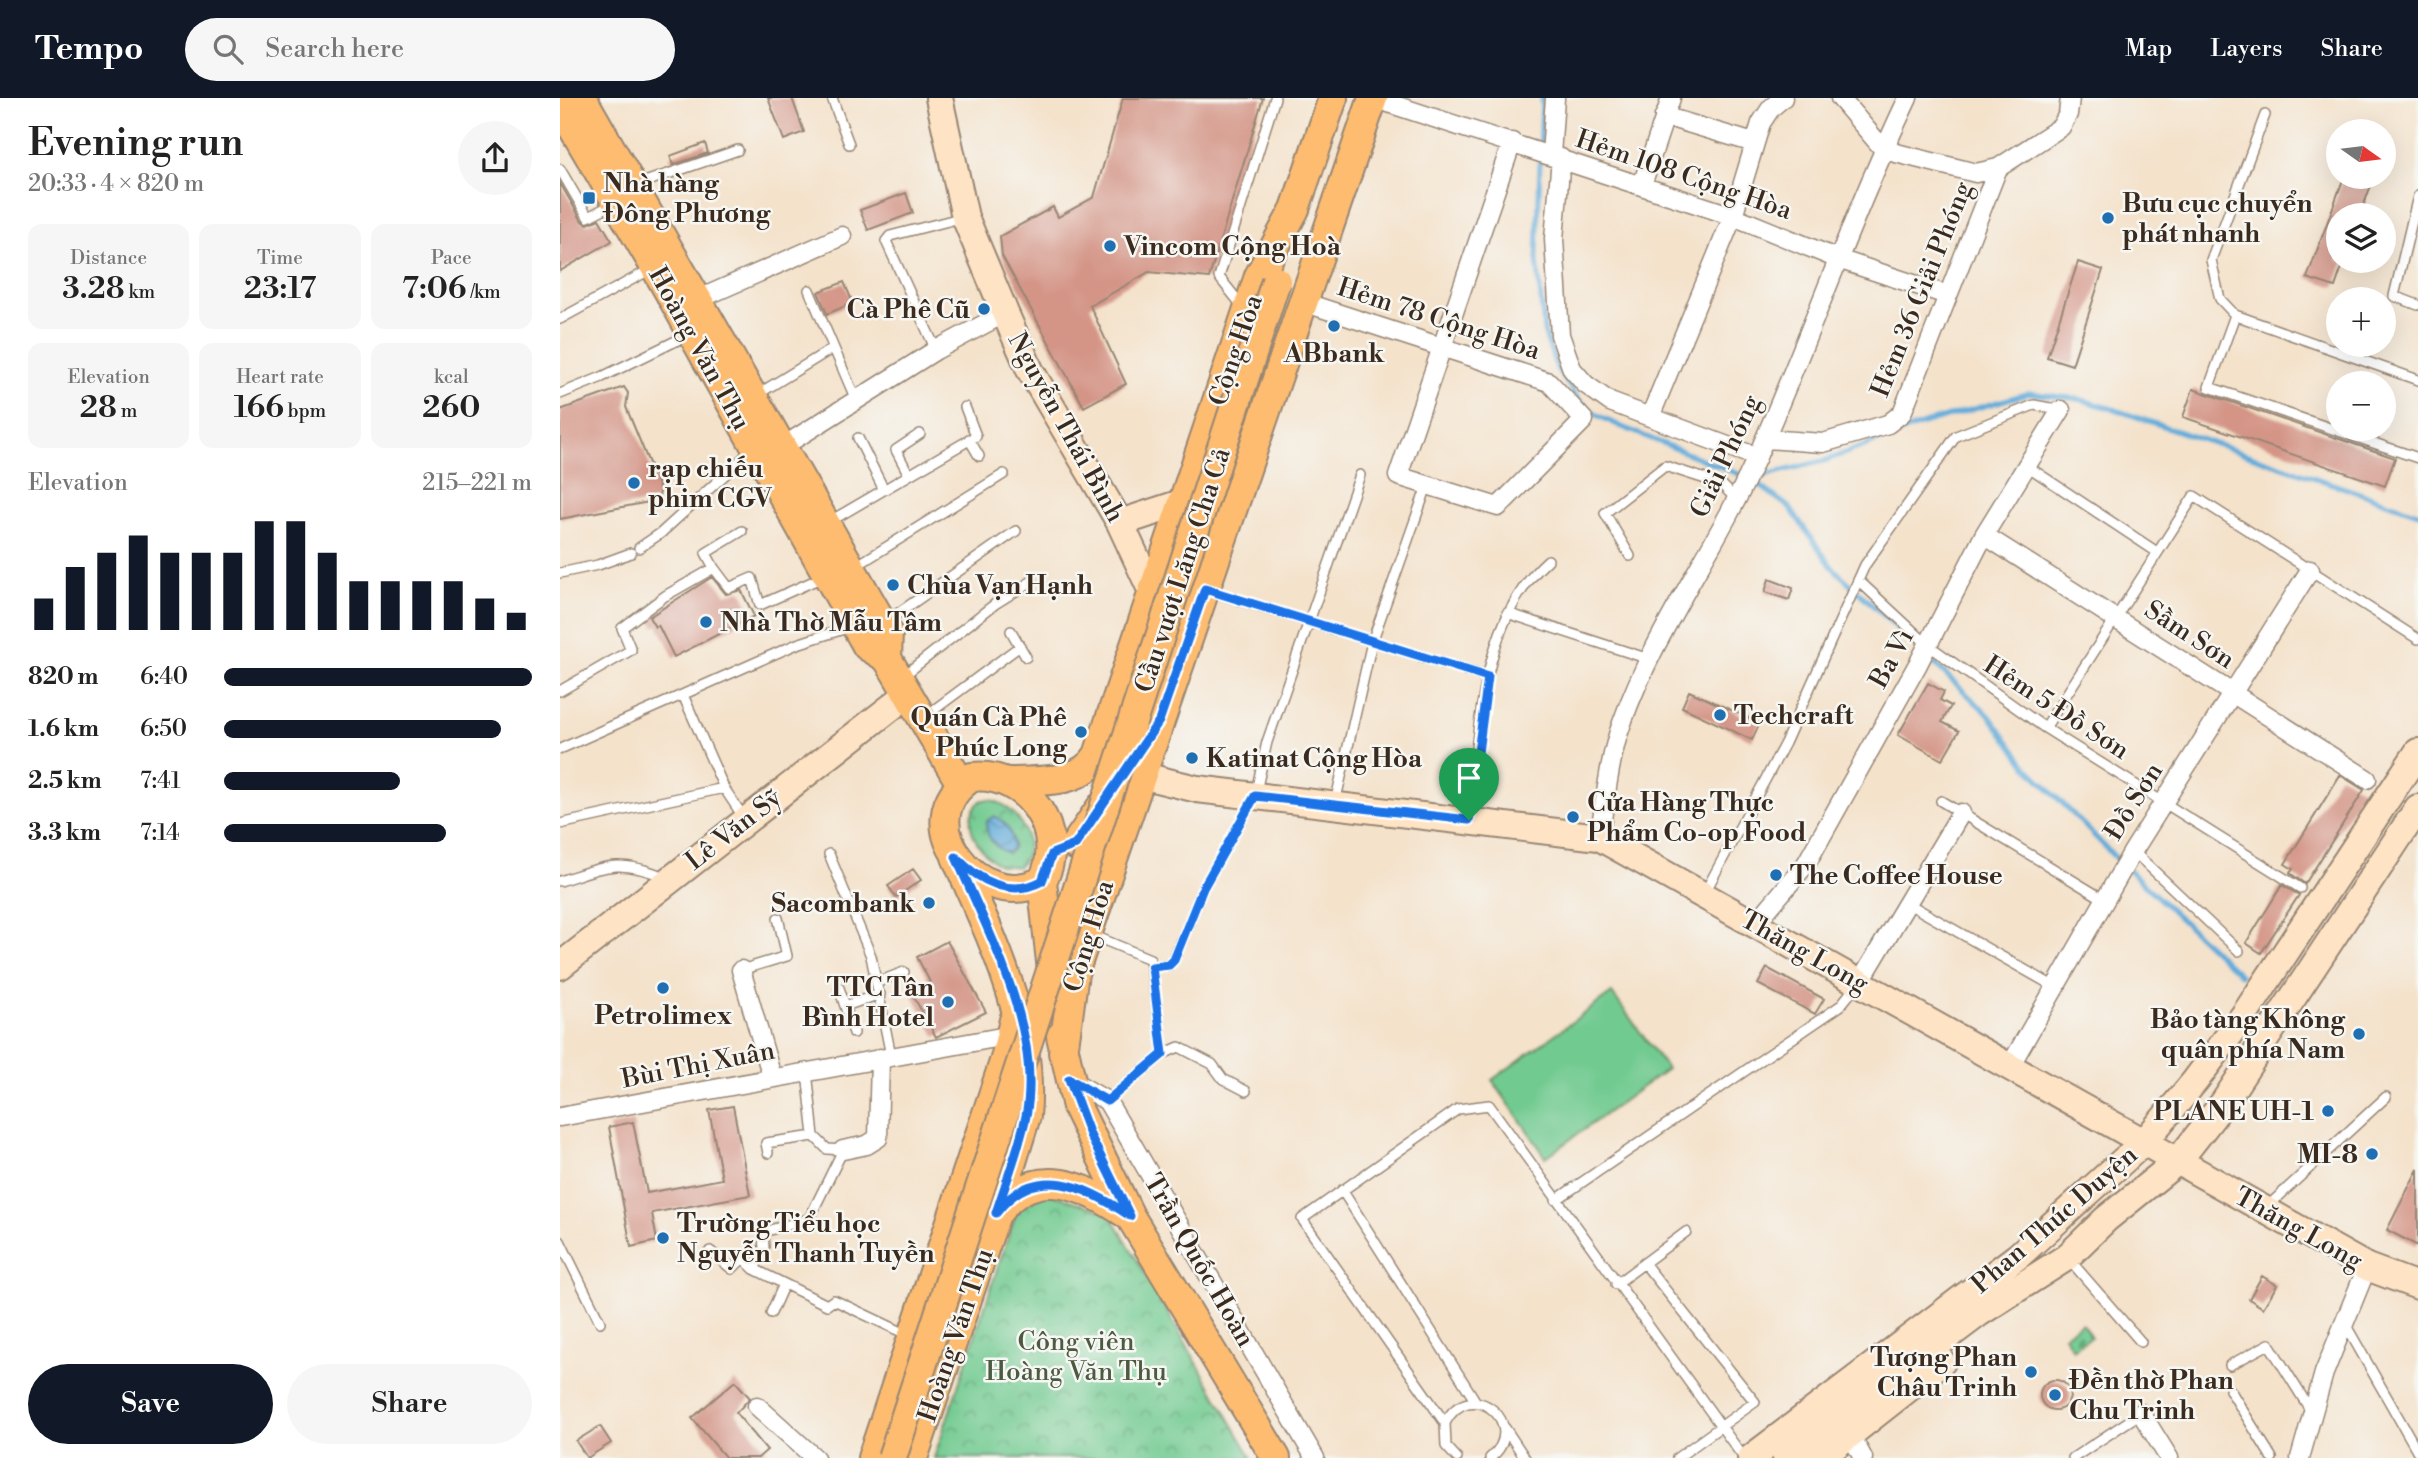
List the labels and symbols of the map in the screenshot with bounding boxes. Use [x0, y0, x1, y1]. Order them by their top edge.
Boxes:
north arrow [2326, 119, 2396, 189]
street label: Hẻm 108 Cộng Hòa [1571, 123, 1797, 227]
place label: Nhà hàng Đông Phương [602, 168, 771, 230]
street label: Hẻm 36 Giải Phóng [1864, 177, 1980, 402]
place label: Bưu cục chuyển phát nhanh [2122, 188, 2313, 250]
marker: Nhà hàng Đông Phương [581, 190, 597, 206]
marker: Bưu cục chuyển phát nhanh [2100, 210, 2116, 226]
place label: Vincom Cộng Hoà [1123, 231, 1342, 263]
marker: Vincom Cộng Hoà [1102, 238, 1118, 254]
street label: Hoàng Văn Thụ [641, 261, 757, 436]
street label: Hẻm 78 Cộng Hòa [1333, 271, 1545, 367]
street label: Cộng Hòa [1202, 290, 1270, 410]
place label: Cà Phê Cũ [846, 294, 970, 326]
marker: Cà Phê Cũ [976, 301, 992, 317]
marker: ABbank [1326, 318, 1342, 334]
street label: Nguyễn Thái Bình [1001, 327, 1132, 528]
place label: ABbank [1283, 338, 1385, 370]
street label: Giải Phóng [1684, 390, 1768, 523]
street label: Cầu vượt Lăng Cha Cả [1128, 443, 1238, 697]
place label: rạp chiếu phim CGV [648, 453, 772, 515]
marker: rạp chiếu phim CGV [626, 475, 642, 491]
place label: Chùa Vạn Hạnh [907, 570, 1093, 602]
marker: Chùa Vạn Hạnh [885, 577, 901, 593]
street label: Sầm Sơn [2138, 594, 2241, 676]
place label: Nhà Thờ Mẫu Tâm [720, 607, 942, 639]
marker: Nhà Thờ Mẫu Tâm [698, 614, 714, 630]
street label: Ba Vì [1862, 623, 1921, 694]
street label: Hẻm 5 Đồ Sơn [1978, 649, 2135, 767]
place label: Techcraft [1734, 700, 1854, 732]
place label: Quán Cà Phê Phúc Long [911, 702, 1068, 764]
marker: Techcraft [1712, 707, 1728, 723]
marker: Quán Cà Phê Phúc Long [1073, 724, 1089, 740]
place label: Katinat Cộng Hòa [1206, 743, 1423, 775]
pin [1439, 748, 1499, 820]
marker: Katinat Cộng Hòa [1184, 750, 1200, 766]
street label: Đồ Sơn [2098, 757, 2170, 846]
street label: Lê Văn Sỹ [679, 782, 788, 877]
place label: Cửa Hàng Thực Phẩm Co-op Food [1587, 787, 1806, 849]
marker: Cửa Hàng Thực Phẩm Co-op Food [1565, 809, 1581, 825]
place label: The Coffee House [1790, 860, 2003, 892]
marker: The Coffee House [1768, 867, 1784, 883]
street label: Cộng Hòa [1057, 876, 1121, 996]
place label: Sacombank [771, 888, 916, 920]
marker: Sacombank [921, 895, 937, 911]
street label: Thăng Long [1735, 904, 1875, 1000]
place label: TTC Tân Bình Hotel [802, 972, 934, 1034]
marker: Petrolimex [655, 980, 671, 996]
marker: TTC Tân Bình Hotel [940, 994, 956, 1010]
place label: Petrolimex [594, 1000, 732, 1032]
place label: Bảo tàng Không quân phía Nam [2150, 1004, 2346, 1066]
marker: Bảo tàng Không quân phía Nam [2351, 1026, 2367, 1042]
street label: Bùi Thị Xuân [618, 1034, 777, 1096]
place label: PLANE UH-1 [2153, 1096, 2315, 1128]
marker: PLANE UH-1 [2320, 1103, 2336, 1119]
street label: Phan Thúc Duyện [1965, 1139, 2144, 1301]
place label: MI-8 [2297, 1139, 2358, 1171]
marker: MI-8 [2364, 1146, 2380, 1162]
street label: Trần Quốc Hoàn [1137, 1168, 1262, 1353]
street label: Thăng Long [2229, 1181, 2369, 1277]
place label: Trường Tiểu học Nguyễn Thanh Tuyền [677, 1208, 934, 1270]
marker: Trường Tiểu học Nguyễn Thanh Tuyền [655, 1230, 671, 1246]
street label: Hoàng Văn Thụ [911, 1244, 1001, 1426]
park label: Công viên Hoàng Văn Thụ [985, 1326, 1167, 1388]
place label: Tượng Phan Châu Trinh [1870, 1342, 2017, 1404]
marker: Tượng Phan Châu Trinh [2023, 1364, 2039, 1380]
place label: Đền thờ Phan Chu Trinh [2068, 1365, 2234, 1427]
marker: Đền thờ Phan Chu Trinh [2047, 1387, 2063, 1403]

